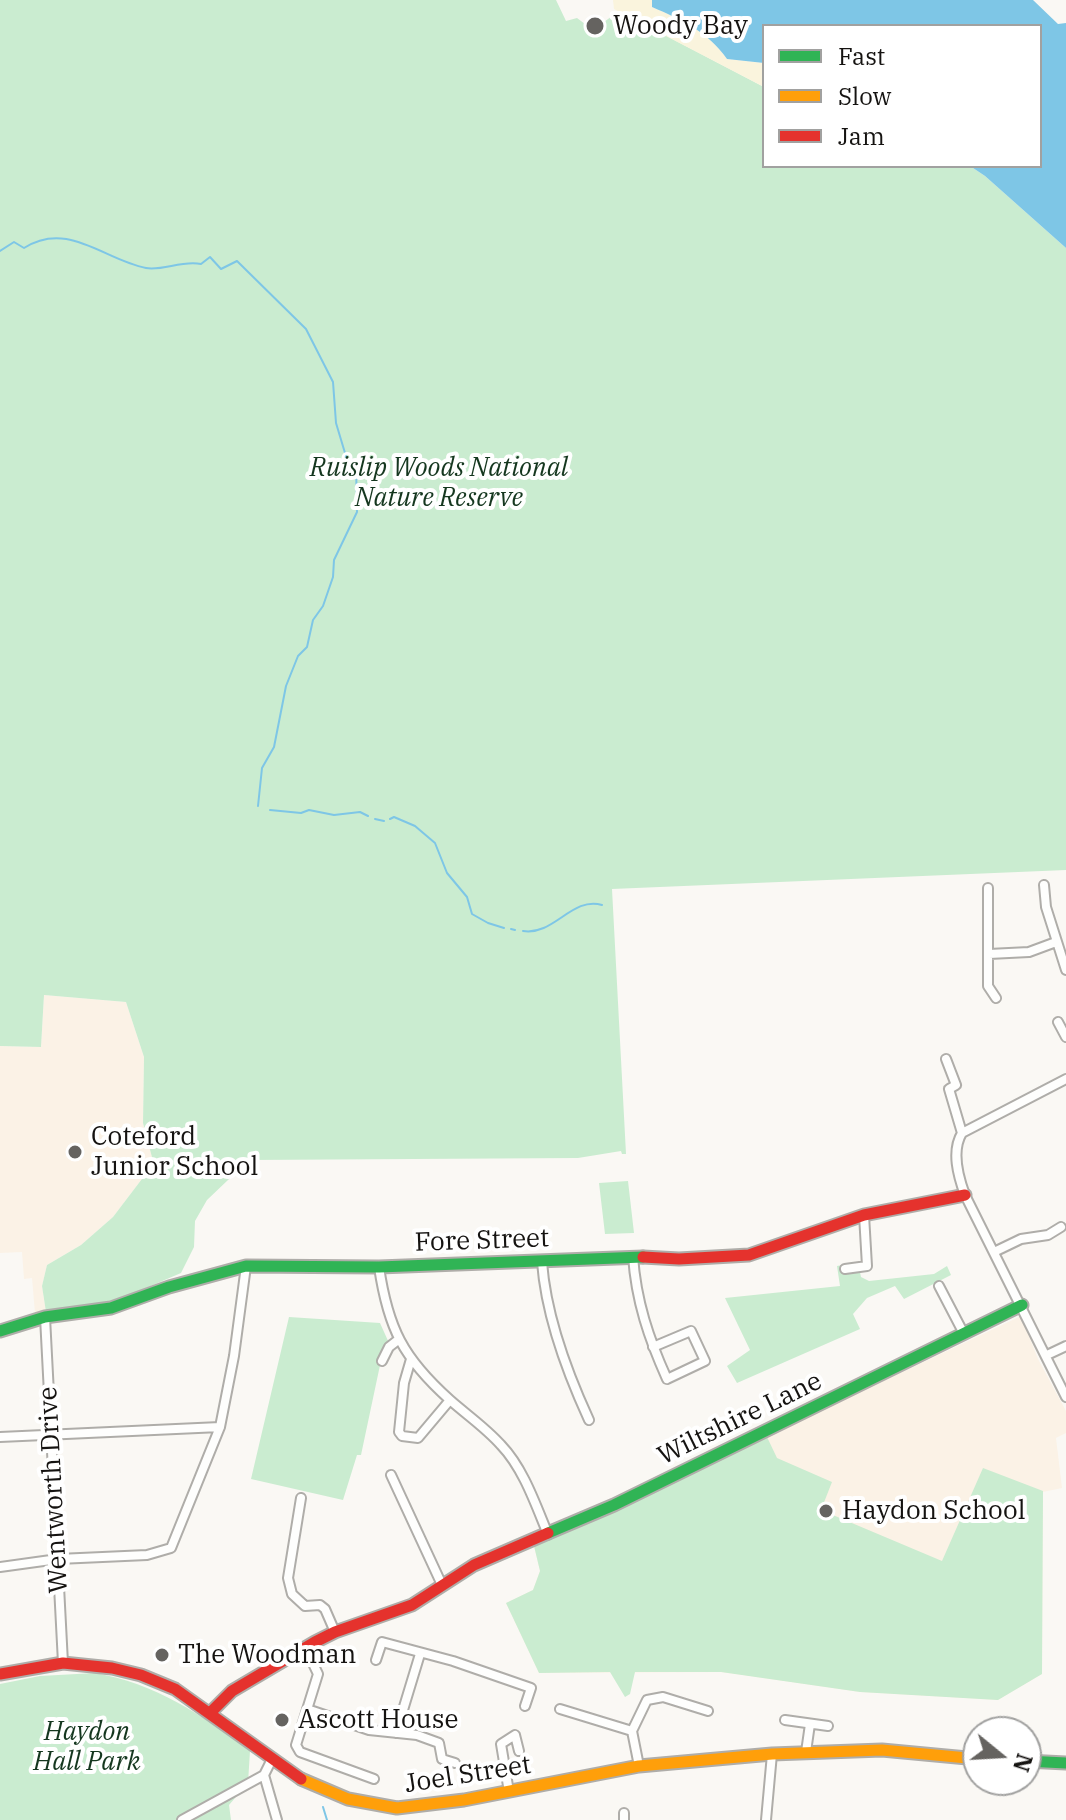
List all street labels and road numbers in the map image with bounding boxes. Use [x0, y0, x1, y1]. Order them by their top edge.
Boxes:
street label: Fore Street [414, 1223, 550, 1259]
street label: Wiltshire Lane [653, 1366, 827, 1472]
street label: Wentworth Drive [33, 1386, 75, 1594]
street label: Joel Street [403, 1750, 533, 1800]

